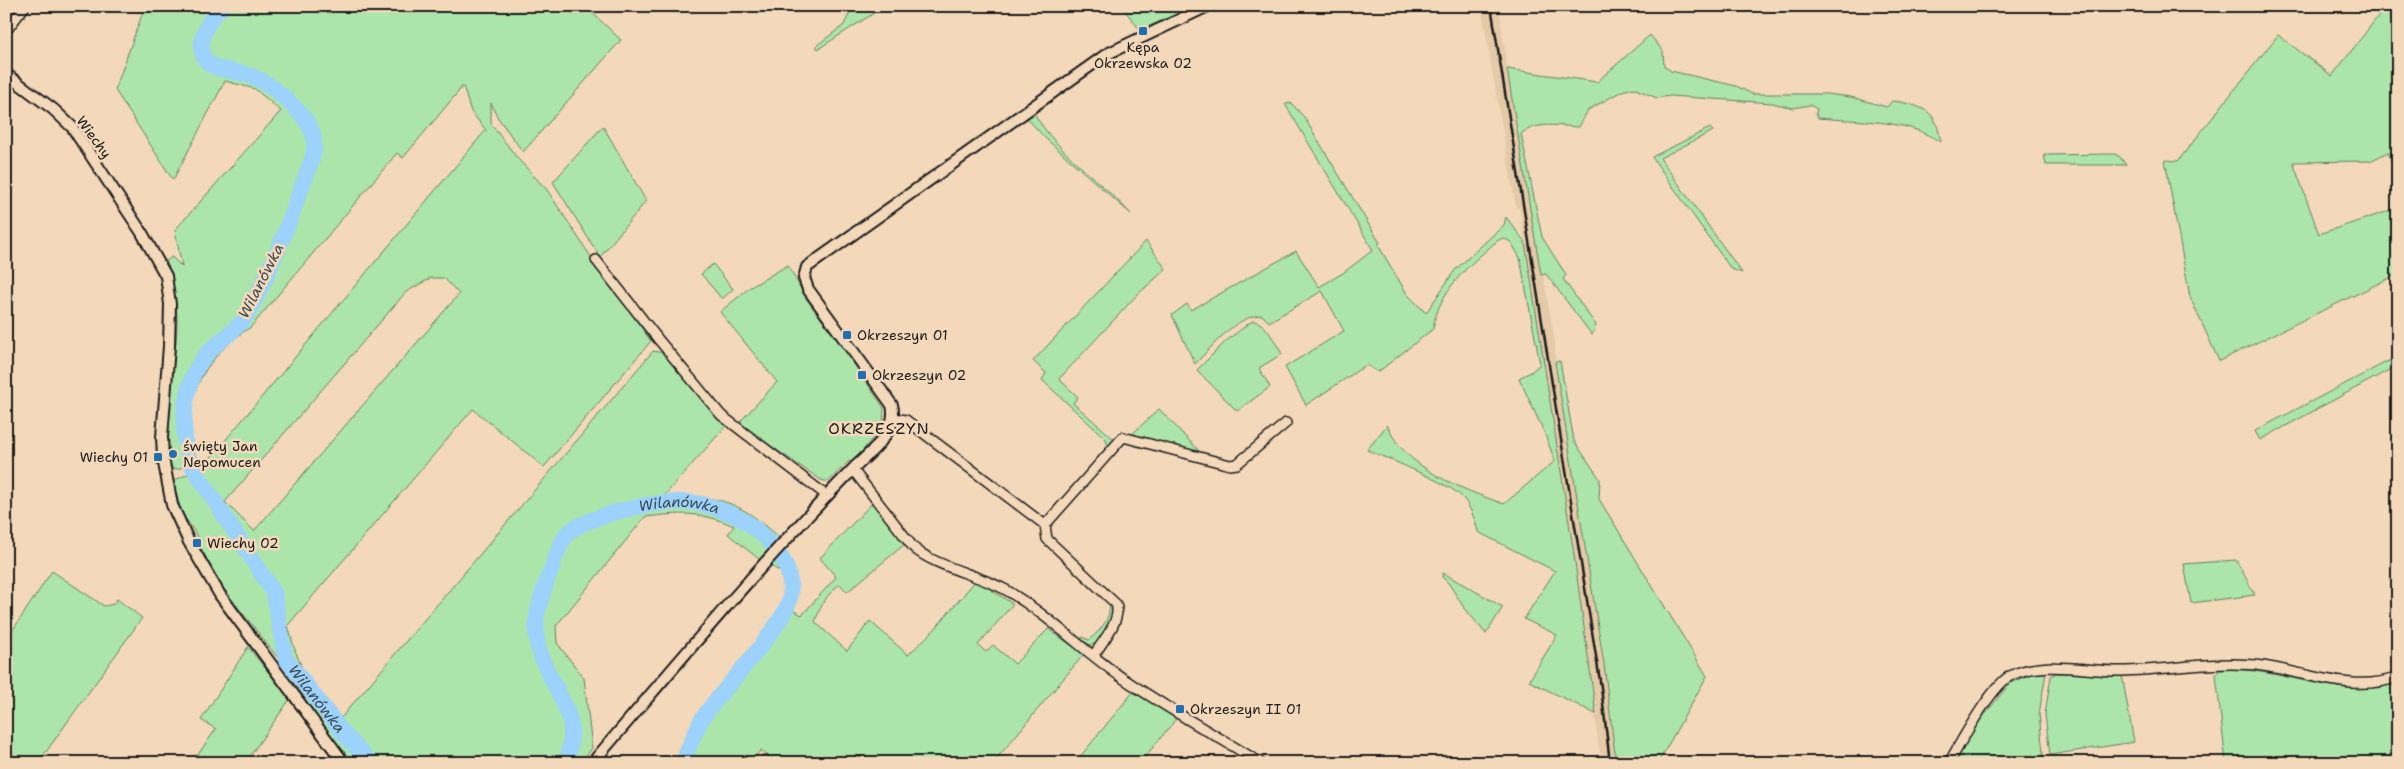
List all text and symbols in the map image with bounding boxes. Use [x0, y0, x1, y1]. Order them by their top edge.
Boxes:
marker: Kępa Okrzewska 02 [1137, 25, 1149, 37]
place label: Kępa Okrzewska 02 [1094, 38, 1192, 72]
street label: Wiechy [73, 112, 115, 162]
water label: Wilanówka [234, 240, 288, 322]
place label: Okrzeszyn 01 [857, 326, 948, 344]
marker: Okrzeszyn 01 [841, 329, 853, 341]
place label: Okrzeszyn 02 [872, 366, 966, 384]
marker: Okrzeszyn 02 [856, 369, 868, 381]
district label: OKRZESZYN [828, 418, 930, 439]
place label: święty Jan Nepomucen [183, 437, 261, 471]
place label: Wiechy 01 [80, 448, 148, 466]
marker: święty Jan Nepomucen [167, 448, 179, 460]
marker: Wiechy 01 [152, 451, 164, 463]
water label: Wilanówka [637, 492, 722, 519]
place label: Wiechy 02 [207, 534, 279, 552]
marker: Wiechy 02 [191, 537, 203, 549]
water label: Wilanówka [284, 661, 350, 737]
place label: Okrzeszyn II 01 [1190, 700, 1301, 718]
marker: Okrzeszyn II 01 [1174, 703, 1186, 715]

